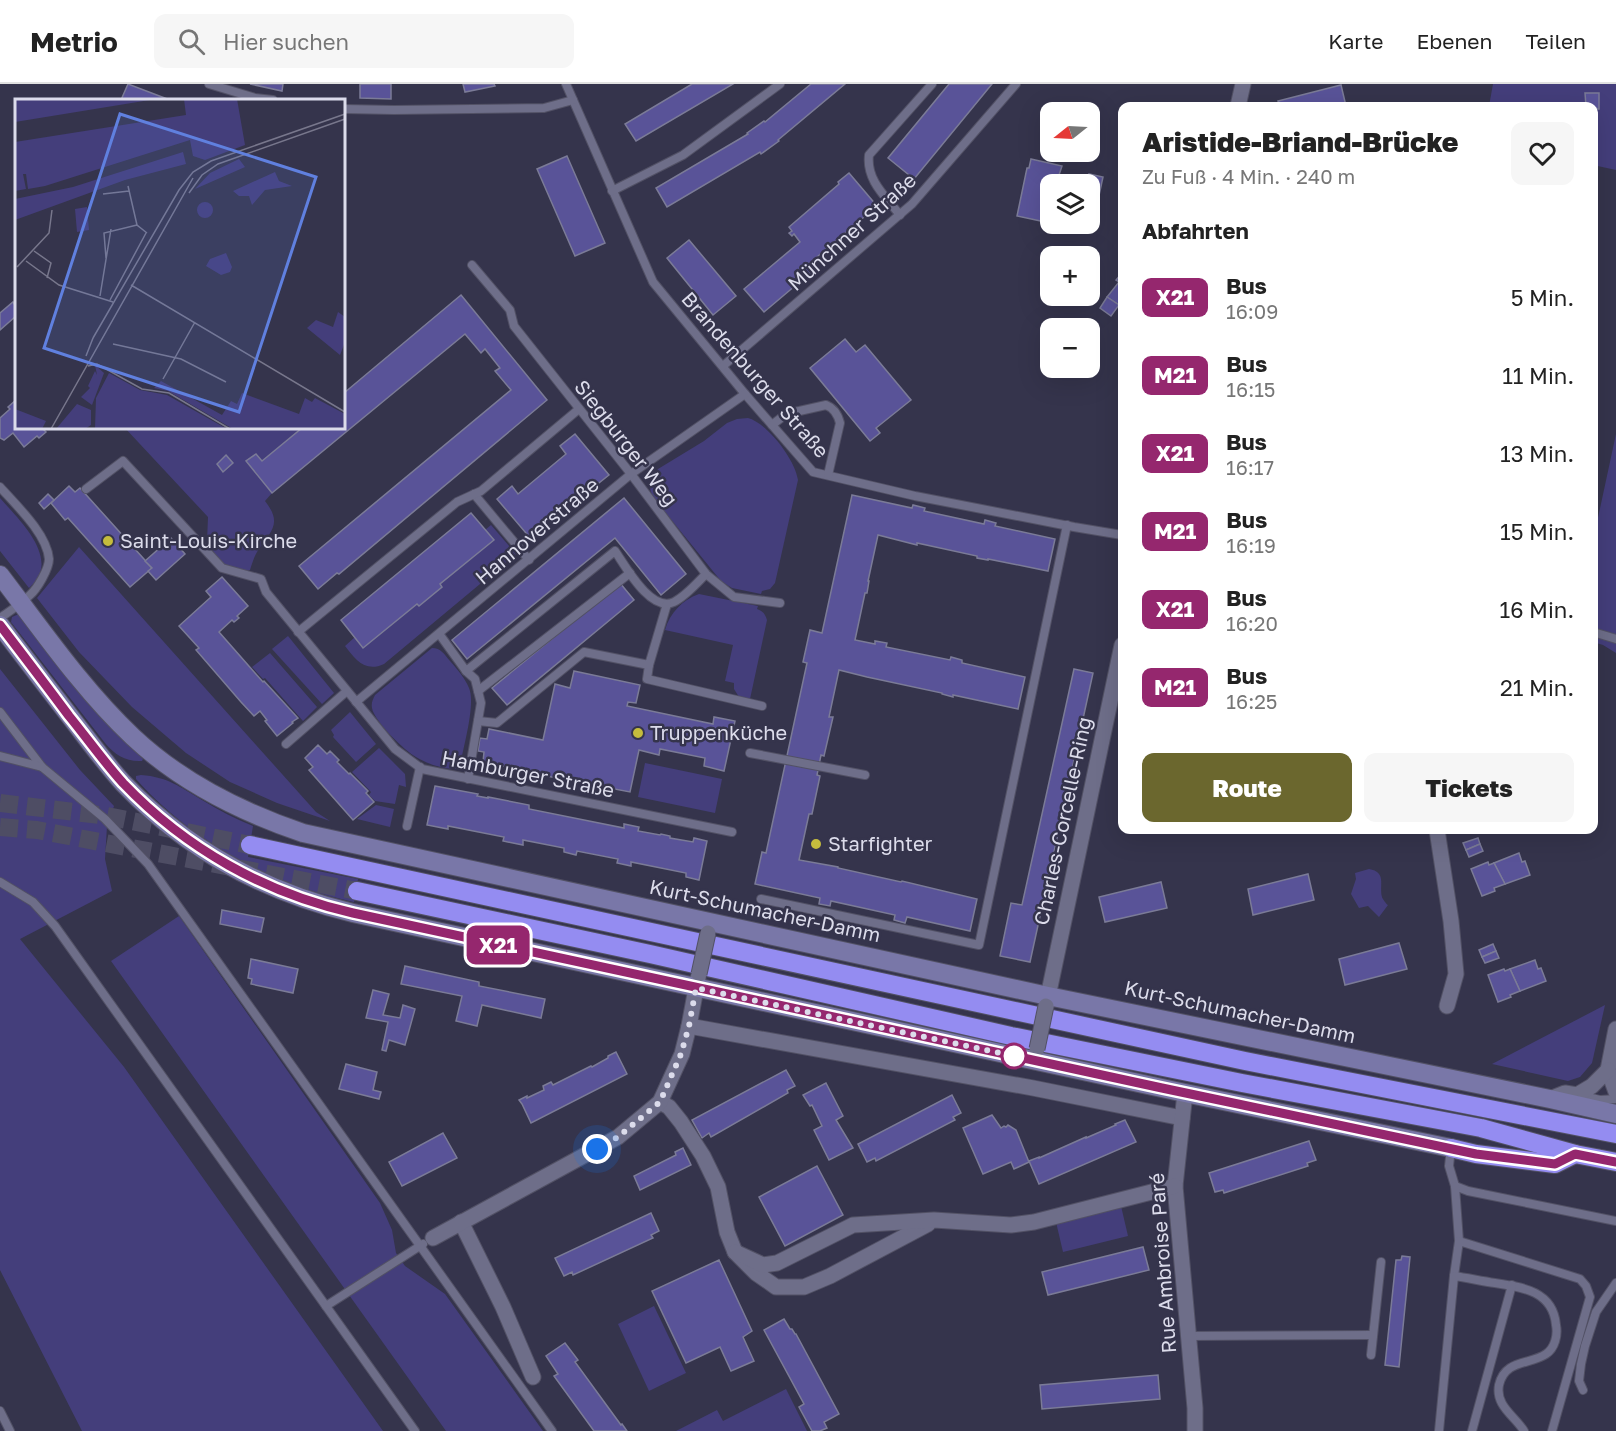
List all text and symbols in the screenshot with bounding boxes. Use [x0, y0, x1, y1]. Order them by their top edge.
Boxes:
search box [154, 14, 574, 68]
text: Metrio [30, 25, 118, 58]
icon: search [175, 25, 208, 58]
text: Hier suchen [223, 28, 349, 55]
text: Karte [1328, 28, 1384, 54]
text: Ebenen [1417, 28, 1492, 54]
text: Teilen [1525, 28, 1586, 54]
inset map [15, 99, 345, 429]
north arrow [1040, 102, 1100, 162]
map controls [1040, 102, 1100, 378]
button: heart [1511, 122, 1574, 185]
text: Aristide-Briand-Brücke [1142, 125, 1459, 158]
text: Zu Fuß · 4 Min. · 240 m [1142, 164, 1355, 188]
street label: Münchner Straße [782, 167, 920, 295]
button: layers [1040, 174, 1100, 234]
text: Abfahrten [1142, 217, 1249, 244]
button: + [1040, 246, 1100, 306]
text: Bus [1226, 272, 1267, 299]
text: X21 [1156, 284, 1194, 310]
text: 5 Min. [1511, 284, 1574, 311]
street label: Brandenburger Straße [677, 286, 834, 462]
text: 16:09 [1226, 299, 1278, 323]
button: − [1040, 318, 1100, 378]
text: Bus [1226, 350, 1267, 377]
text: M21 [1154, 362, 1196, 388]
text: 11 Min. [1502, 362, 1574, 389]
street label: Siegburger Weg [570, 375, 683, 510]
text: 16:15 [1226, 377, 1275, 401]
text: Bus [1226, 428, 1267, 455]
text: X21 [1156, 440, 1194, 466]
text: 13 Min. [1500, 440, 1574, 467]
text: 16:17 [1226, 455, 1274, 479]
street label: Hannoverstraße [470, 472, 603, 589]
text: Bus [1226, 506, 1267, 533]
text: M21 [1154, 518, 1196, 544]
text: 15 Min. [1500, 518, 1574, 545]
place label: Saint-Louis-Kirche [120, 528, 297, 552]
text: 16:19 [1226, 533, 1276, 557]
marker: Saint-Louis-Kirche [101, 534, 115, 548]
text: Bus [1226, 584, 1267, 611]
text: X21 [1156, 596, 1194, 622]
text: 16 Min. [1500, 596, 1574, 623]
text: 16:20 [1226, 611, 1278, 635]
text: Bus [1226, 662, 1267, 689]
text: M21 [1154, 674, 1196, 700]
text: 21 Min. [1500, 674, 1574, 701]
text: 16:25 [1226, 689, 1277, 713]
street label: Charles-Corcelle-Ring [1028, 715, 1096, 927]
place label: Truppenküche [650, 720, 787, 744]
marker: Truppenküche [631, 726, 645, 740]
street label: Hamburger Straße [440, 745, 617, 802]
button: Route [1142, 753, 1352, 822]
button: Tickets [1364, 753, 1574, 822]
place label: Starfighter [828, 831, 933, 855]
marker: Starfighter [809, 837, 823, 851]
street label: Kurt-Schumacher-Damm [647, 874, 883, 946]
line badge: X21 [464, 926, 532, 964]
text: X21 [479, 932, 517, 958]
street label: Kurt-Schumacher-Damm [1122, 975, 1358, 1047]
unlabelled marker [1001, 1043, 1027, 1069]
your location [582, 1134, 612, 1164]
street label: Rue Ambroise Paré [1144, 1172, 1180, 1354]

